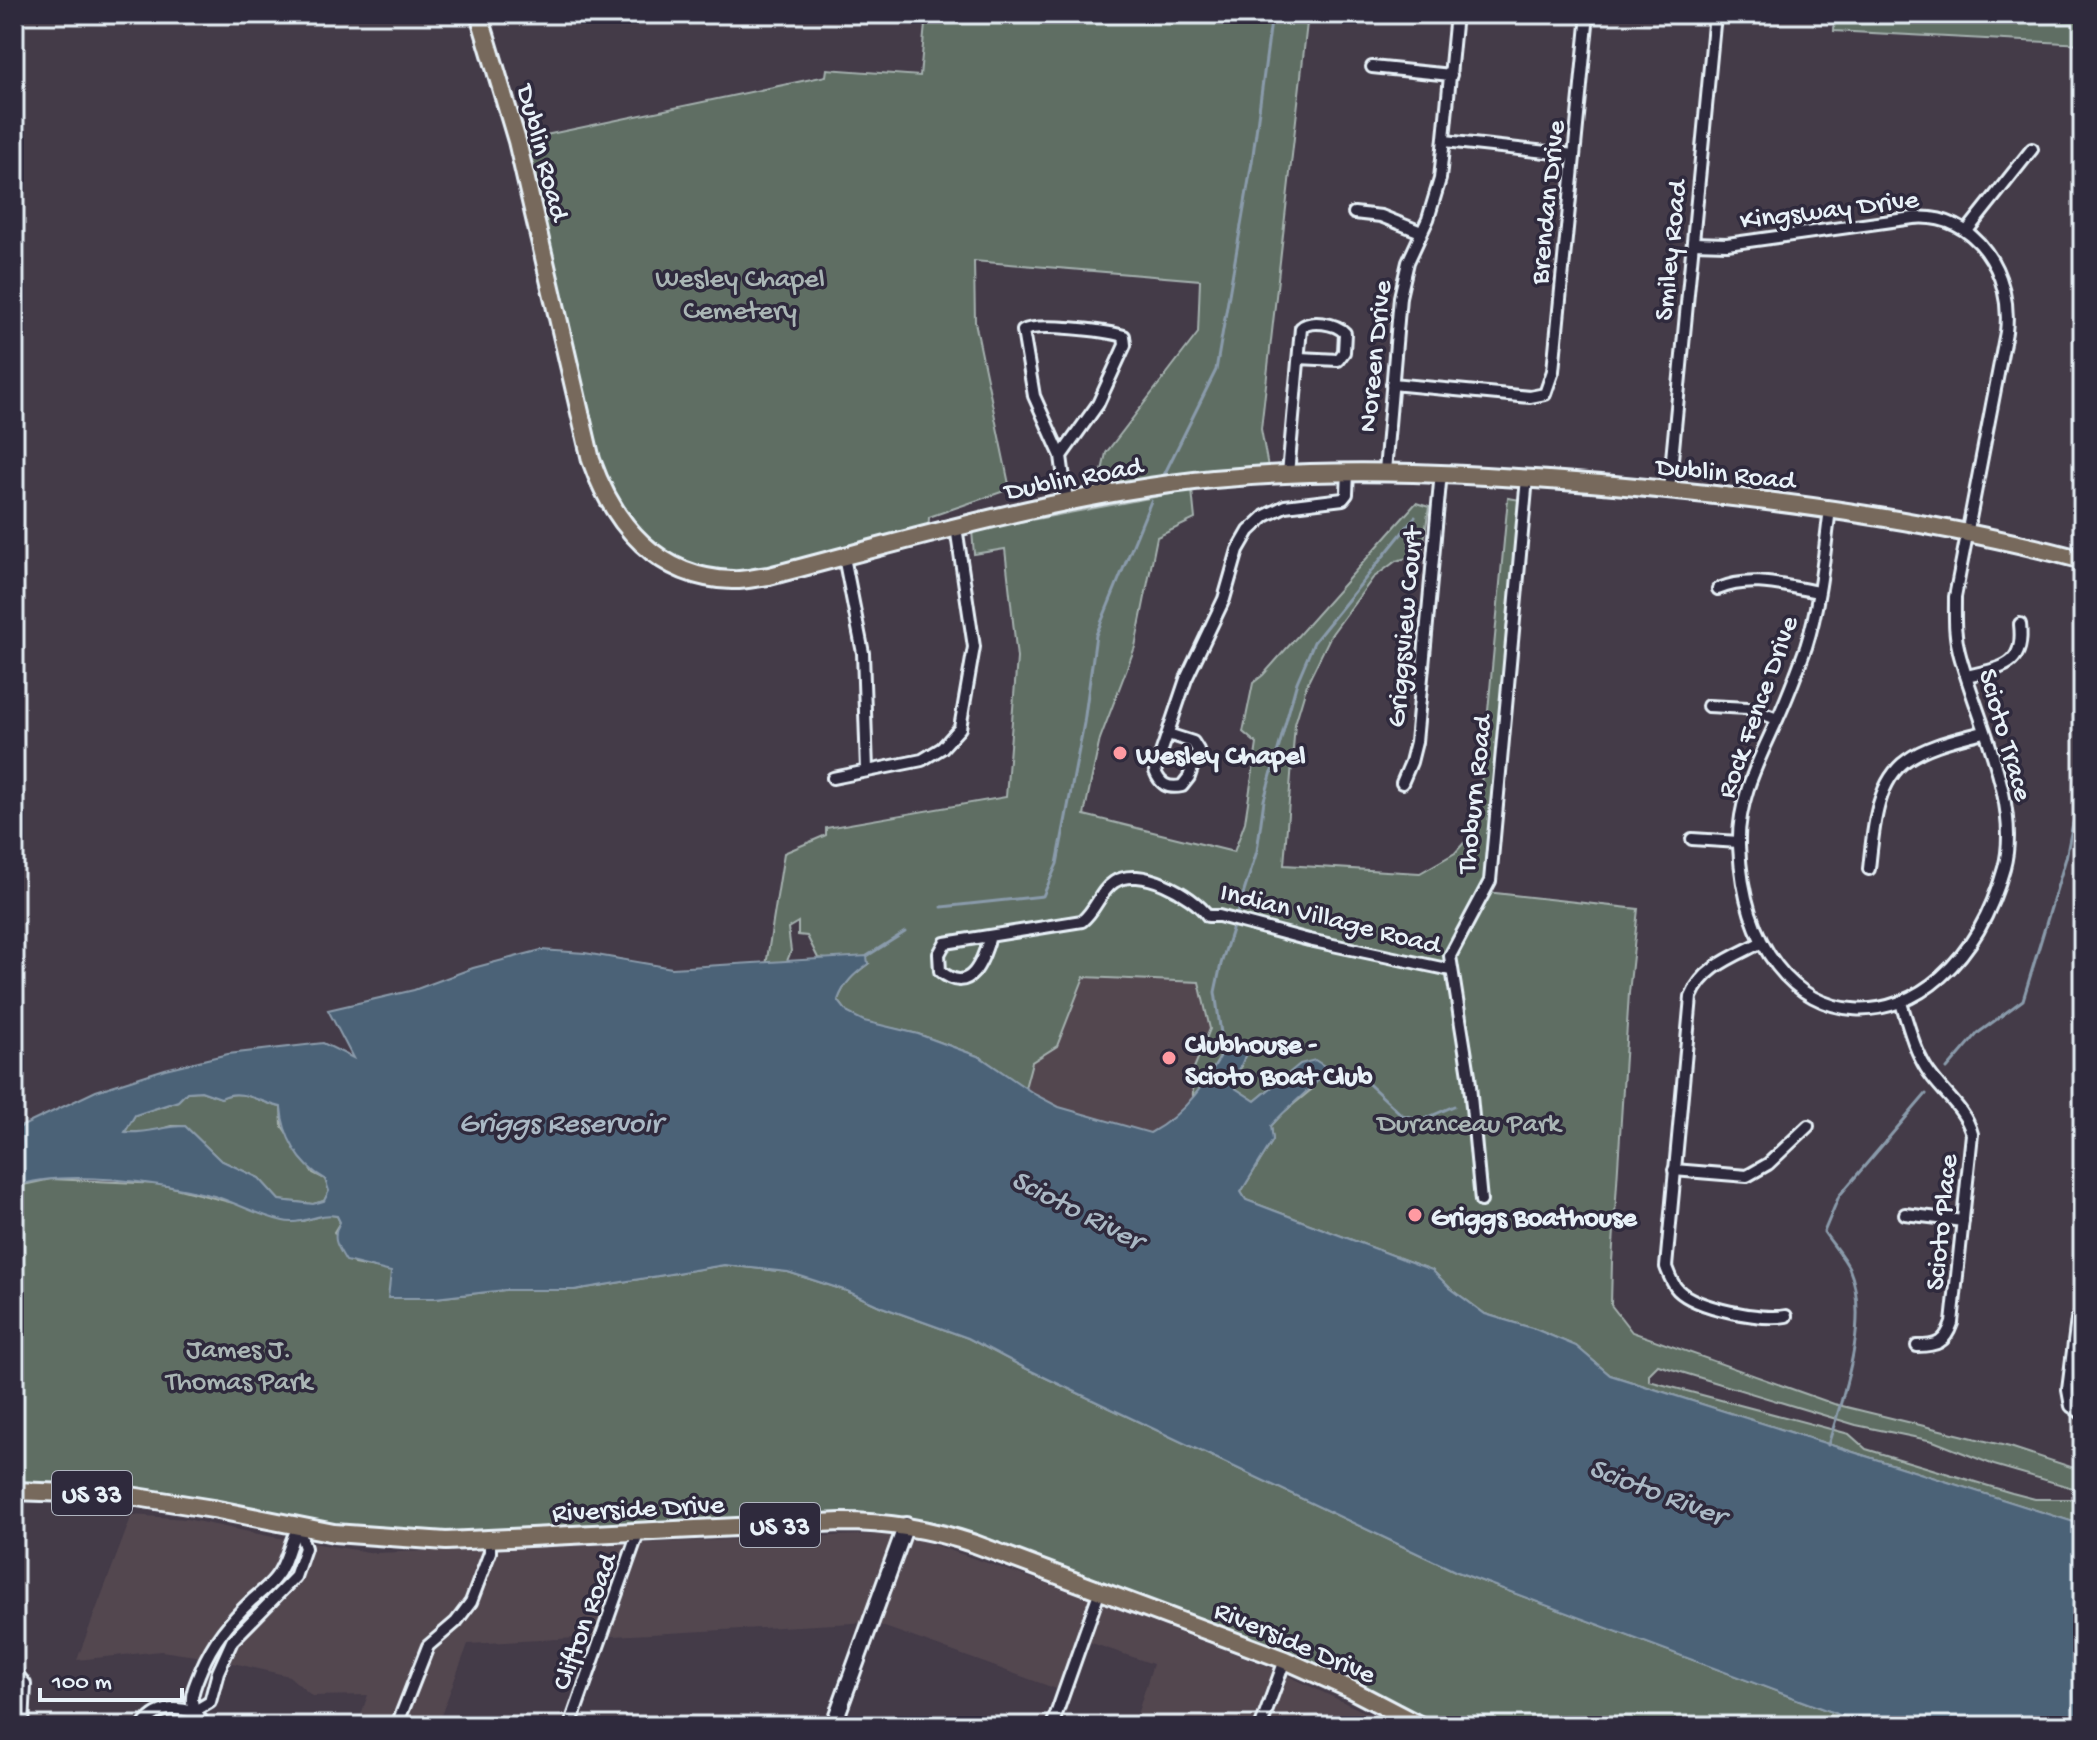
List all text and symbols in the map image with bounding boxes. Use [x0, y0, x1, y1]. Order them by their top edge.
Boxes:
street label: Dublin Road [506, 80, 575, 227]
street label: Brendan Drive [1524, 118, 1575, 287]
street label: Smiley Road [1649, 176, 1697, 322]
street label: Kingsway Drive [1738, 184, 1921, 239]
park label: Wesley Chapel Cemetery [655, 264, 825, 329]
street label: Noreen Drive [1352, 278, 1401, 434]
street label: Dublin Road [1000, 450, 1148, 510]
street label: Dublin Road [1652, 452, 1799, 499]
street label: Griggsview Court [1381, 523, 1432, 729]
street label: Rock Fence Drive [1711, 611, 1808, 803]
street label: Scioto Trace [1969, 665, 2038, 806]
street label: Thoburn Road [1452, 711, 1501, 877]
place label: Wesley Chapel [1135, 741, 1306, 774]
marker: Wesley Chapel [1111, 744, 1129, 762]
street label: Indian Village Road [1216, 877, 1446, 964]
place label: Clubhouse - Scioto Boat Club [1185, 1030, 1373, 1095]
marker: Clubhouse - Scioto Boat Club [1160, 1049, 1178, 1067]
water label: Griggs Reservoir [459, 1108, 667, 1143]
park label: Duranceau Park [1376, 1109, 1563, 1142]
street label: Scioto Place [1920, 1152, 1967, 1292]
water label: Scioto River [1004, 1164, 1152, 1262]
place label: Griggs Boathouse [1431, 1203, 1638, 1236]
marker: Griggs Boathouse [1406, 1206, 1424, 1224]
park label: James J. Thomas Park [164, 1335, 315, 1400]
water label: Scioto River [1584, 1452, 1734, 1538]
road number: US 33 [52, 1471, 132, 1515]
street label: Riverside Drive [551, 1489, 726, 1531]
road number: US 33 [740, 1503, 820, 1547]
street label: Clifton Road [546, 1547, 627, 1695]
street label: Riverside Drive [1208, 1595, 1381, 1693]
scale bar [40, 1652, 182, 1702]
text: 100 m [51, 1669, 112, 1698]

